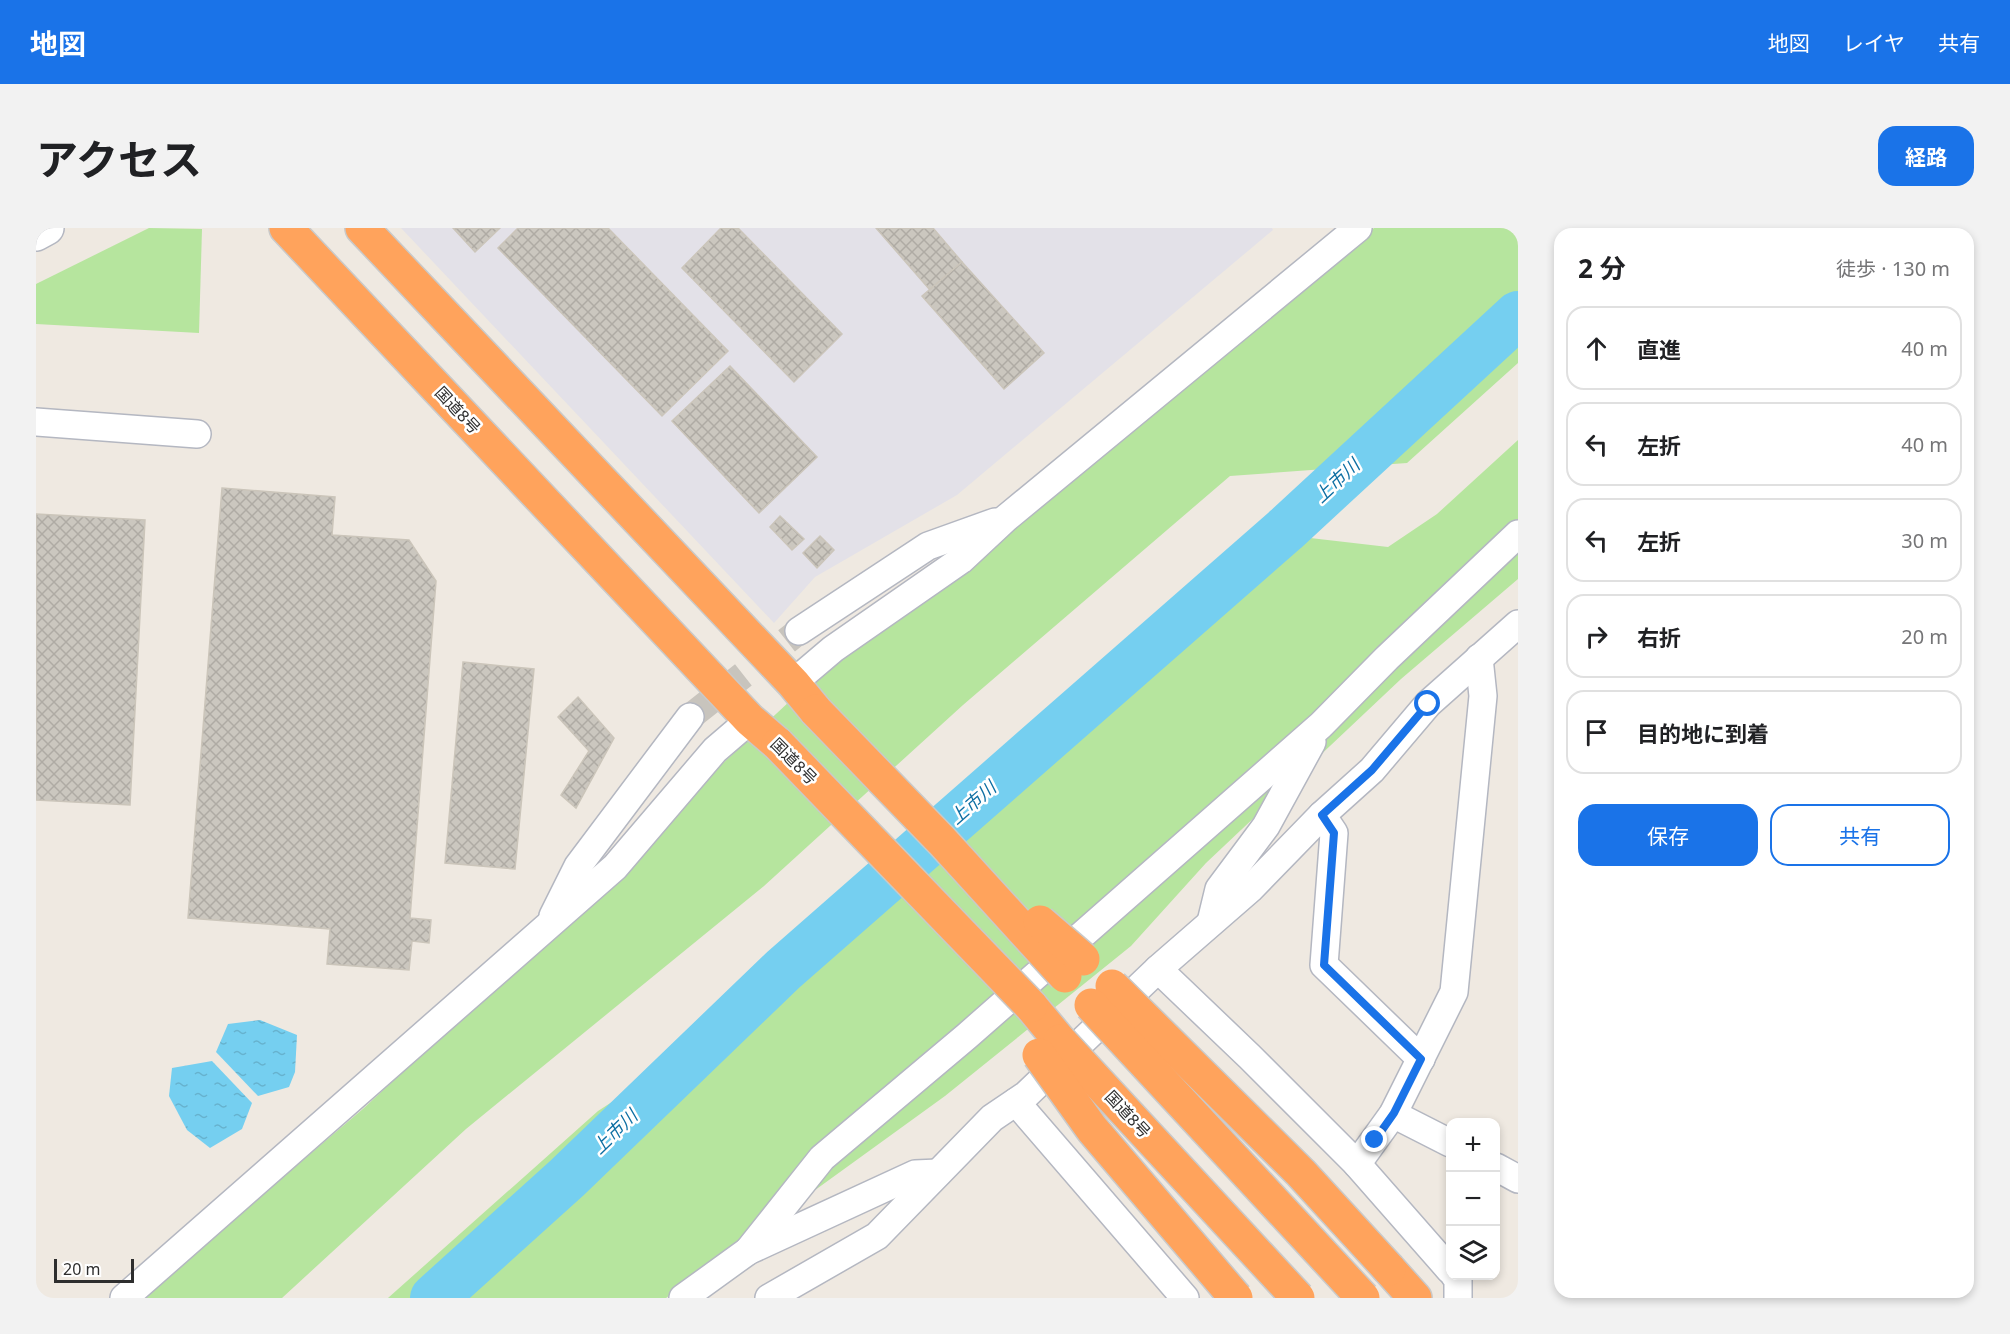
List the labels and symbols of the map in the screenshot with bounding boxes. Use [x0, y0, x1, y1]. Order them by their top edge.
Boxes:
street label: 国道8号 [430, 382, 486, 438]
water label: 上市川 [1308, 452, 1366, 507]
route start [1414, 690, 1440, 716]
street label: 国道8号 [766, 733, 822, 789]
water label: 上市川 [944, 774, 1002, 829]
street label: 国道8号 [1100, 1086, 1156, 1142]
water label: 上市川 [587, 1103, 644, 1159]
route end [1361, 1126, 1387, 1152]
scale bar [54, 1256, 134, 1284]

